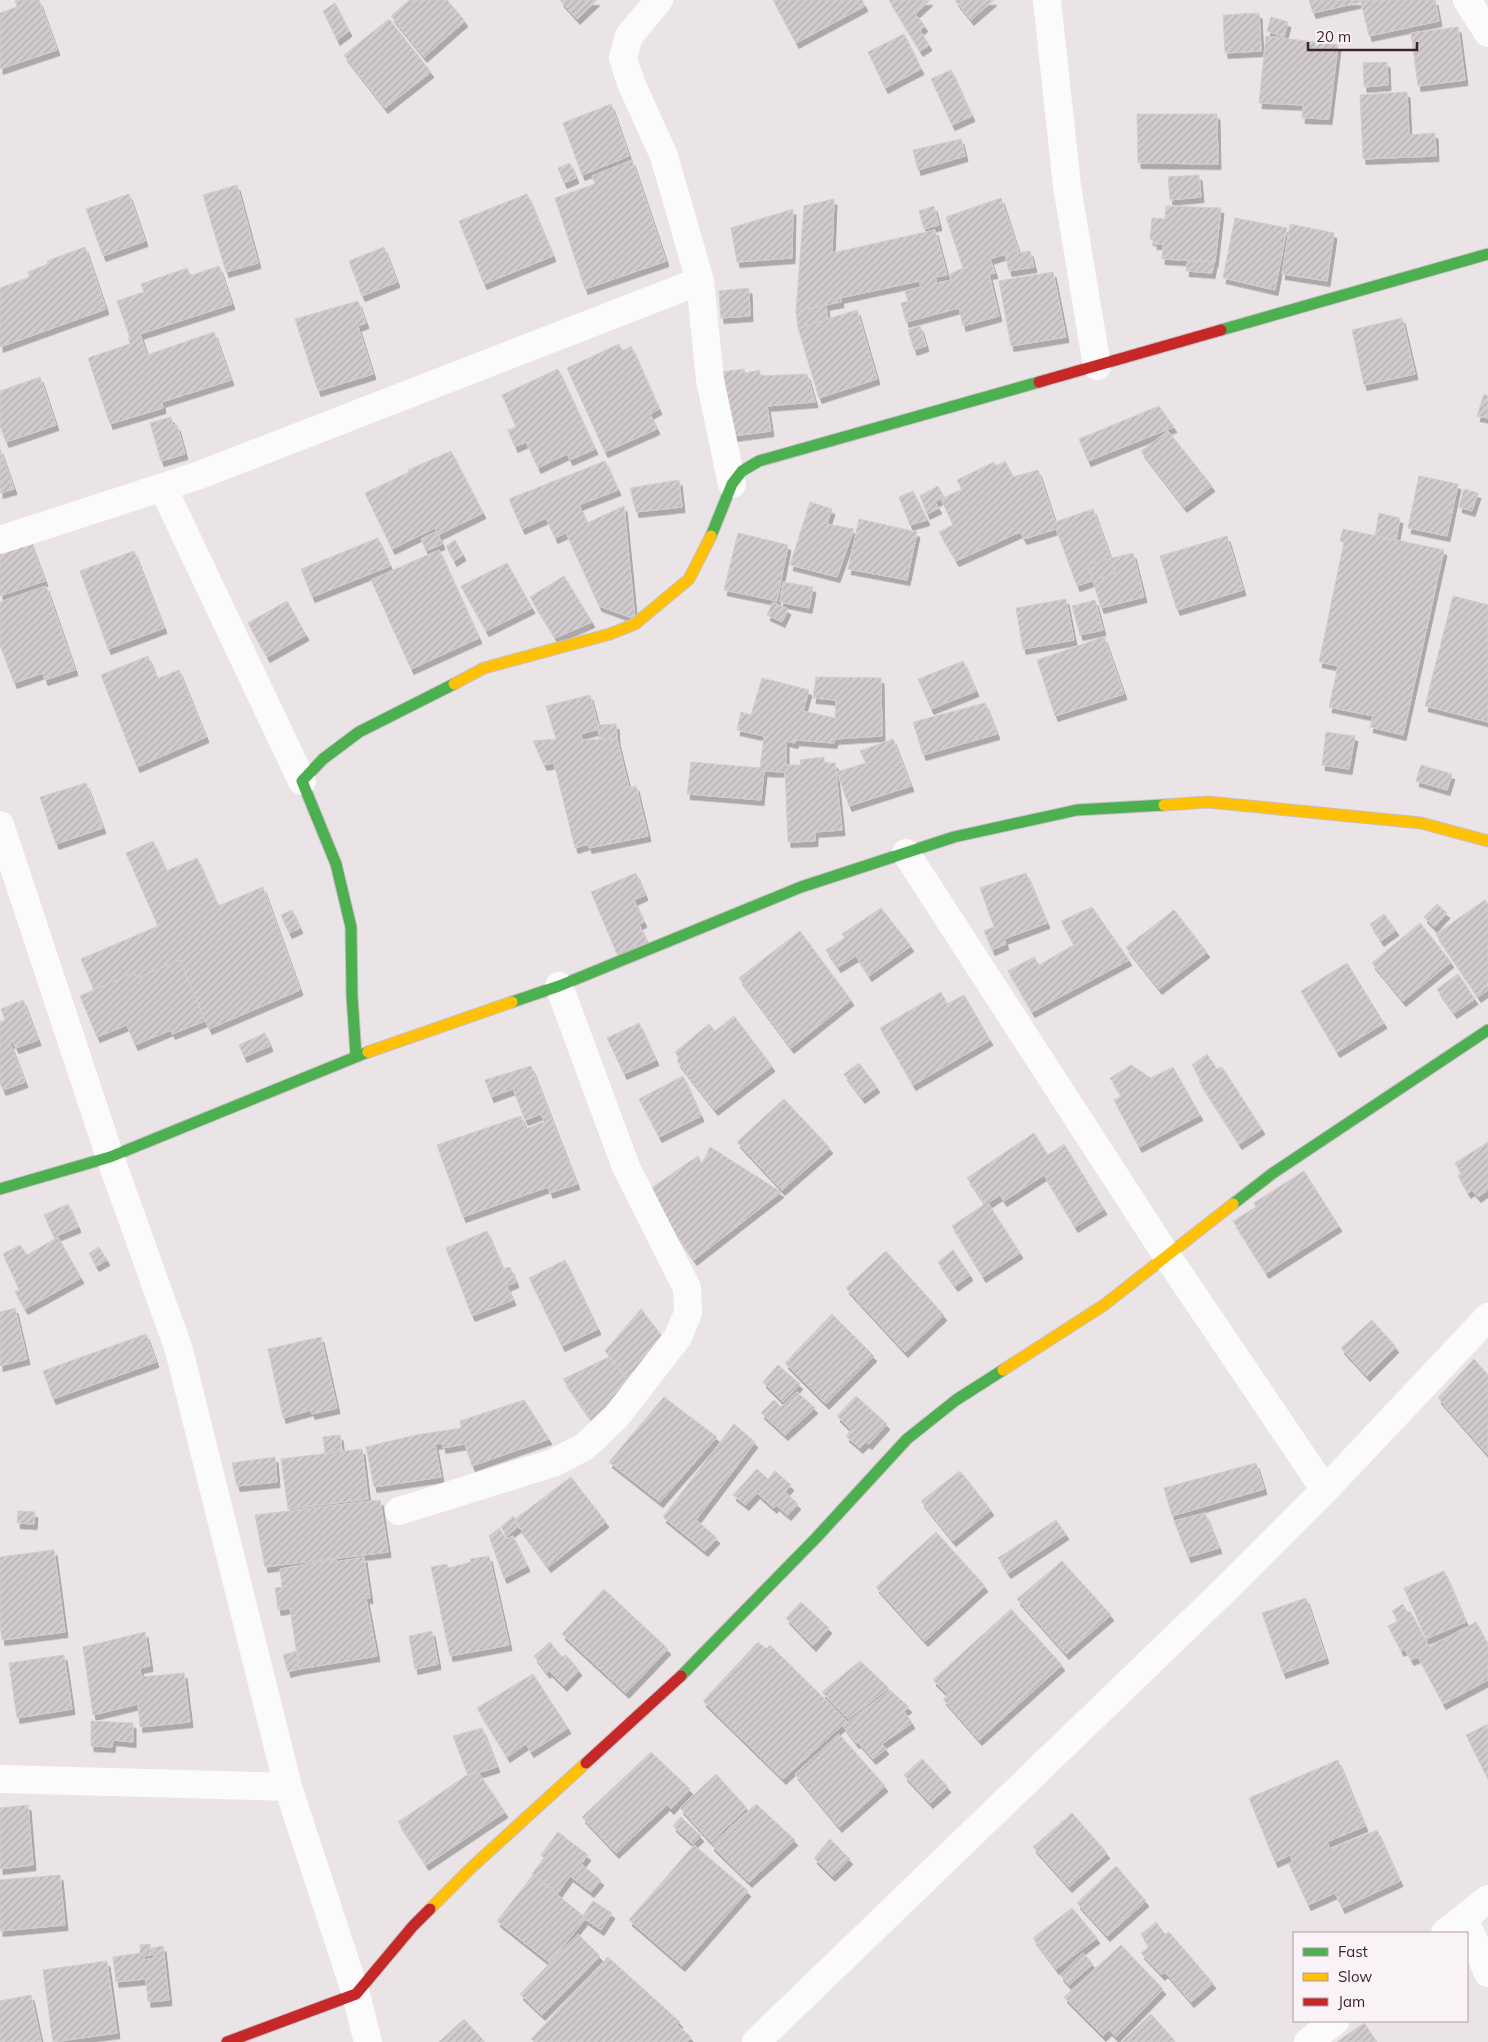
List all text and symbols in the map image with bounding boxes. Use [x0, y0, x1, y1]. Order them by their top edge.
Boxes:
scale bar [1308, 20, 1417, 52]
text: 20 m [1316, 27, 1351, 46]
legend [1293, 1932, 1468, 2022]
text: Fast [1338, 1942, 1368, 1961]
text: Slow [1338, 1967, 1372, 1986]
text: Jam [1338, 1992, 1365, 2011]

